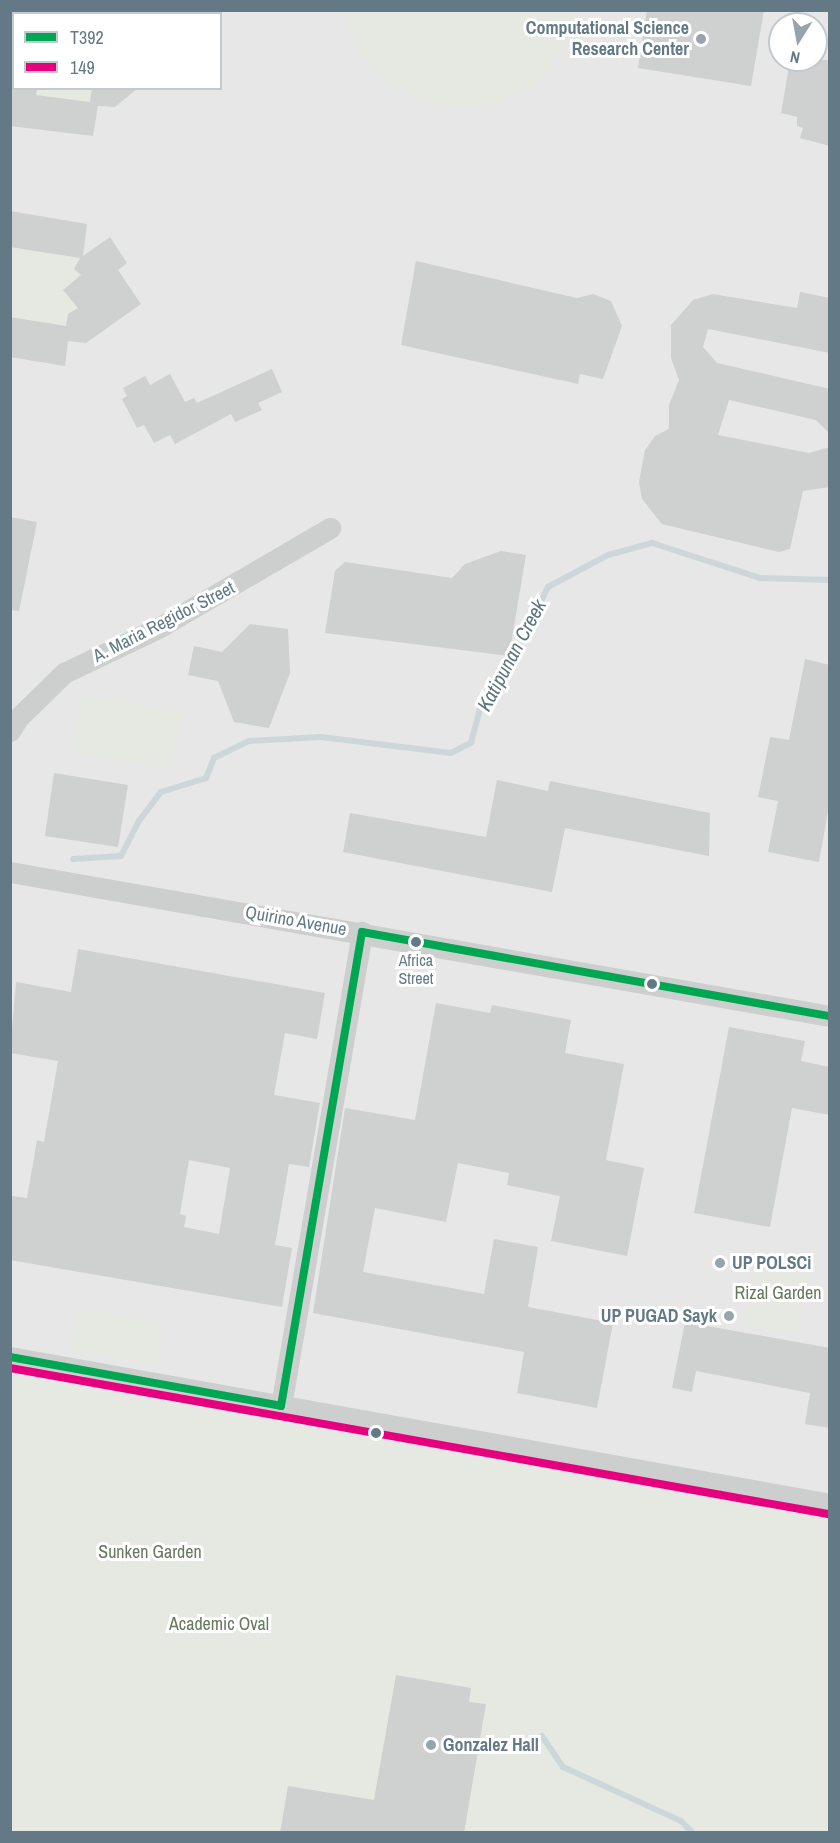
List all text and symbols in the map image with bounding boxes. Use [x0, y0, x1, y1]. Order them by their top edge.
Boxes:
legend [12, 12, 222, 90]
north arrow [768, 12, 828, 72]
place label: Computational Science Research Center [526, 18, 689, 60]
text: T392 [70, 25, 104, 50]
marker: Computational Science Research Center [694, 32, 708, 46]
text: N [788, 46, 802, 69]
text: 149 [70, 55, 95, 80]
street label: A. Maria Regidor Street [90, 577, 238, 667]
water label: Katipunan Creek [472, 595, 550, 715]
street label: Quirino Avenue [243, 901, 349, 941]
marker: Africa Street [410, 936, 422, 948]
place label: Africa Street [398, 950, 434, 988]
unlabelled marker [646, 978, 658, 990]
place label: UP POLSCi [732, 1252, 812, 1274]
marker: UP POLSCi [713, 1256, 727, 1270]
park label: Rizal Garden [735, 1282, 821, 1304]
place label: UP PUGAD Sayk [601, 1305, 717, 1327]
marker: UP PUGAD Sayk [722, 1309, 736, 1323]
unlabelled marker [370, 1427, 382, 1439]
park label: Sunken Garden [98, 1541, 202, 1563]
park label: Academic Oval [169, 1613, 269, 1635]
place label: Gonzalez Hall [443, 1734, 539, 1756]
marker: Gonzalez Hall [424, 1738, 438, 1752]

